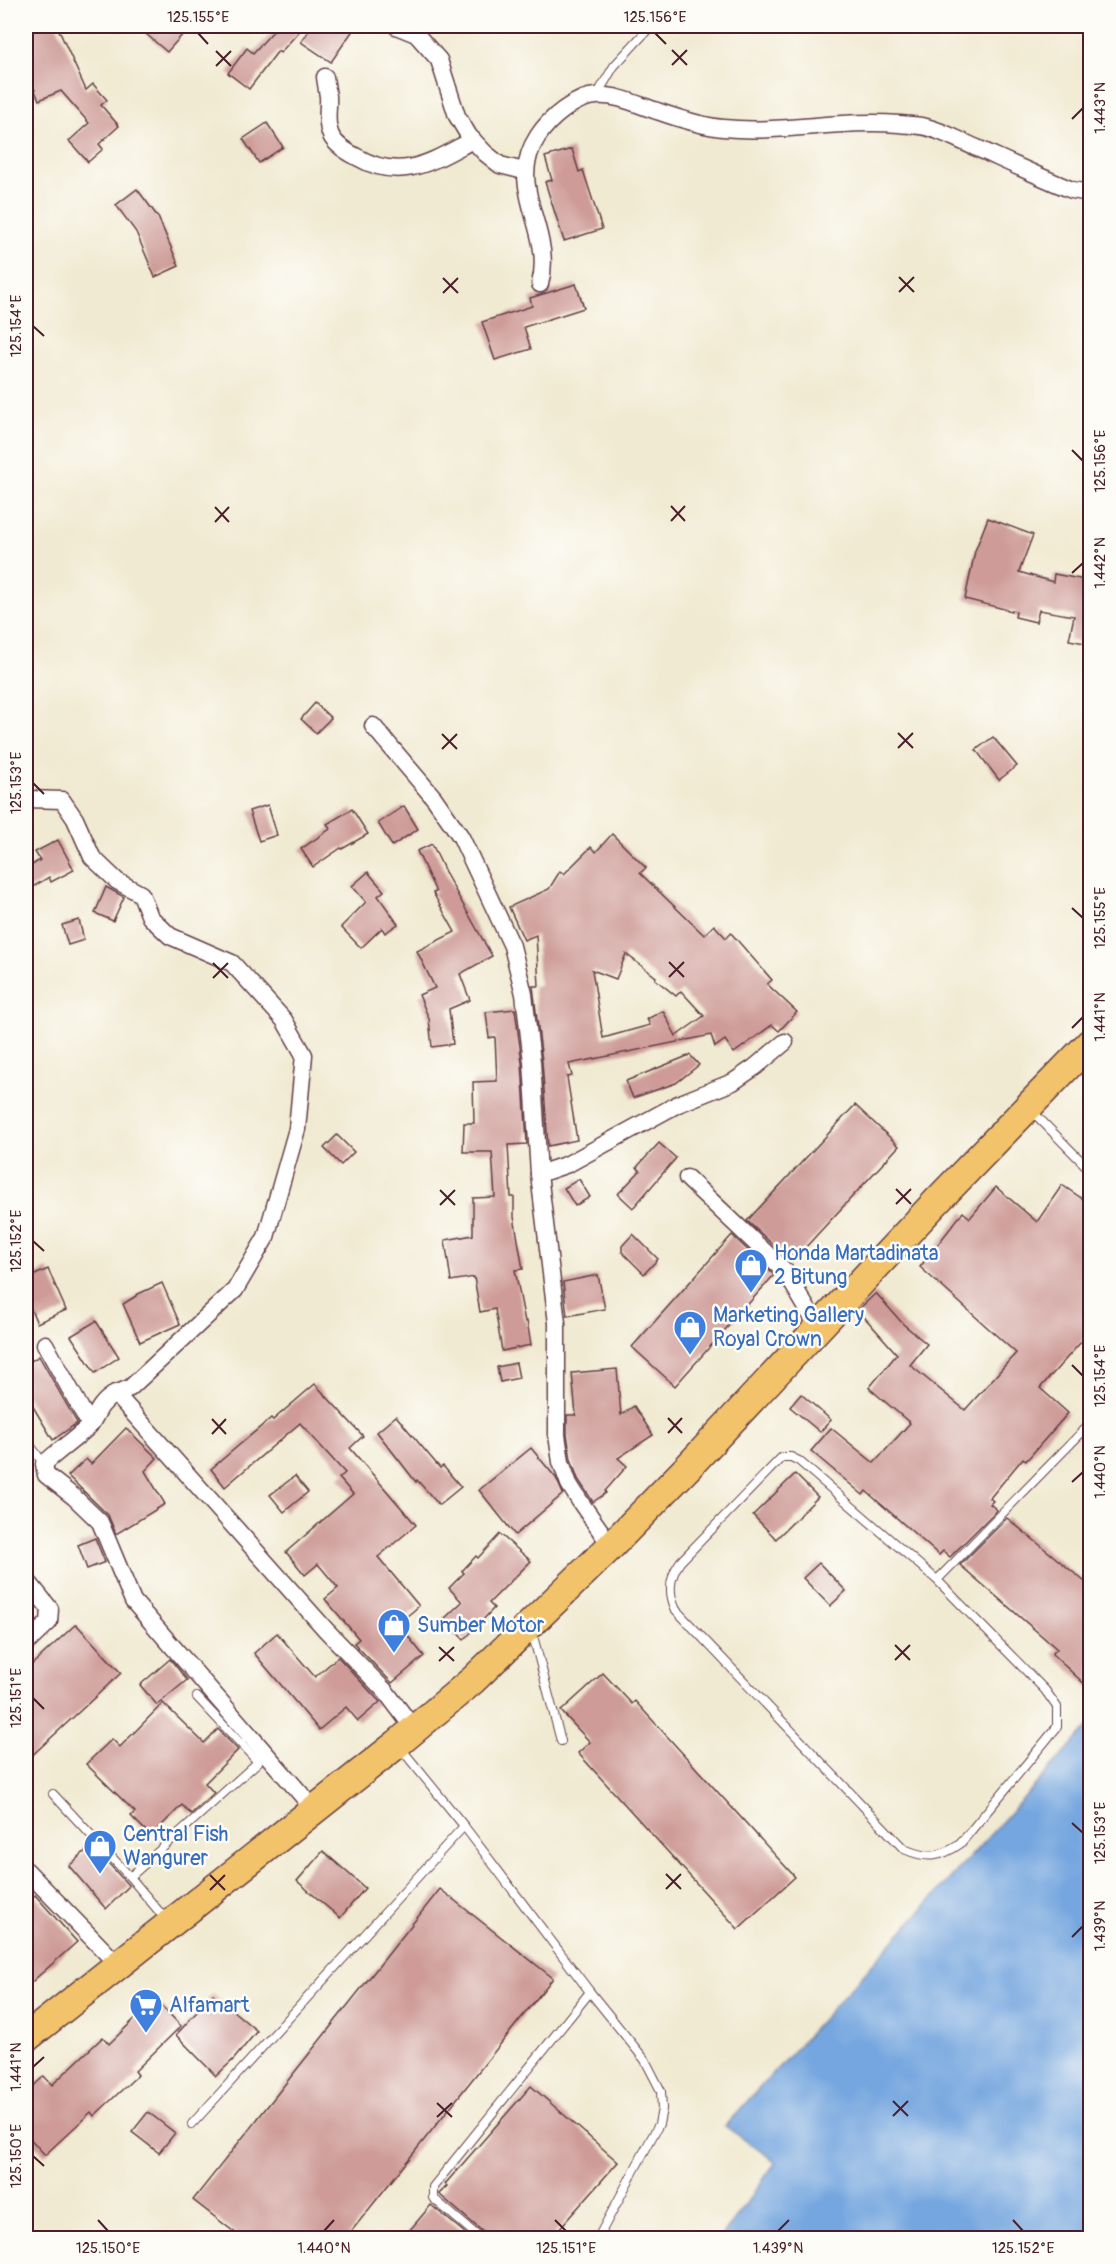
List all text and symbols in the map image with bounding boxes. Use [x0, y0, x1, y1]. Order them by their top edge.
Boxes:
text: 125.155°E [167, 8, 229, 27]
text: 125.156°E [624, 8, 687, 27]
text: 1.443°N [1091, 82, 1110, 134]
text: 125.154°E [7, 294, 26, 357]
text: 125.156°E [1091, 429, 1110, 492]
text: 1.442°N [1091, 537, 1110, 589]
text: 125.153°E [7, 752, 26, 814]
text: 125.155°E [1091, 887, 1110, 949]
text: 1.441°N [1091, 992, 1110, 1042]
text: 125.152°E [7, 1210, 26, 1272]
place label: Honda Martadinata 2 Bitung [774, 1240, 939, 1291]
shop icon: Honda Martadinata 2 Bitung [733, 1247, 769, 1294]
place label: Marketing Gallery Royal Crown [713, 1302, 864, 1353]
shop icon: Marketing Gallery Royal Crown [672, 1309, 708, 1356]
text: 125.154°E [1091, 1344, 1110, 1407]
text: 1.440°N [1091, 1445, 1110, 1499]
shop icon: Sumber Motor [376, 1607, 412, 1654]
place label: Sumber Motor [417, 1612, 545, 1639]
text: 125.151°E [7, 1668, 26, 1728]
text: 125.153°E [1091, 1802, 1110, 1864]
place label: Central Fish Wangurer [123, 1821, 228, 1872]
shop icon: Central Fish Wangurer [82, 1828, 118, 1875]
text: 1.439°N [1091, 1901, 1110, 1951]
supermarket icon: Alfamart [128, 1987, 164, 2034]
place label: Alfamart [169, 1992, 250, 2019]
text: 1.441°N [7, 2042, 26, 2092]
text: 125.150°E [7, 2124, 26, 2188]
text: 125.150°E [76, 2239, 140, 2258]
text: 1.440°N [297, 2239, 351, 2258]
text: 125.151°E [536, 2239, 596, 2258]
text: 1.439°N [753, 2239, 803, 2258]
text: 125.152°E [992, 2239, 1054, 2258]

